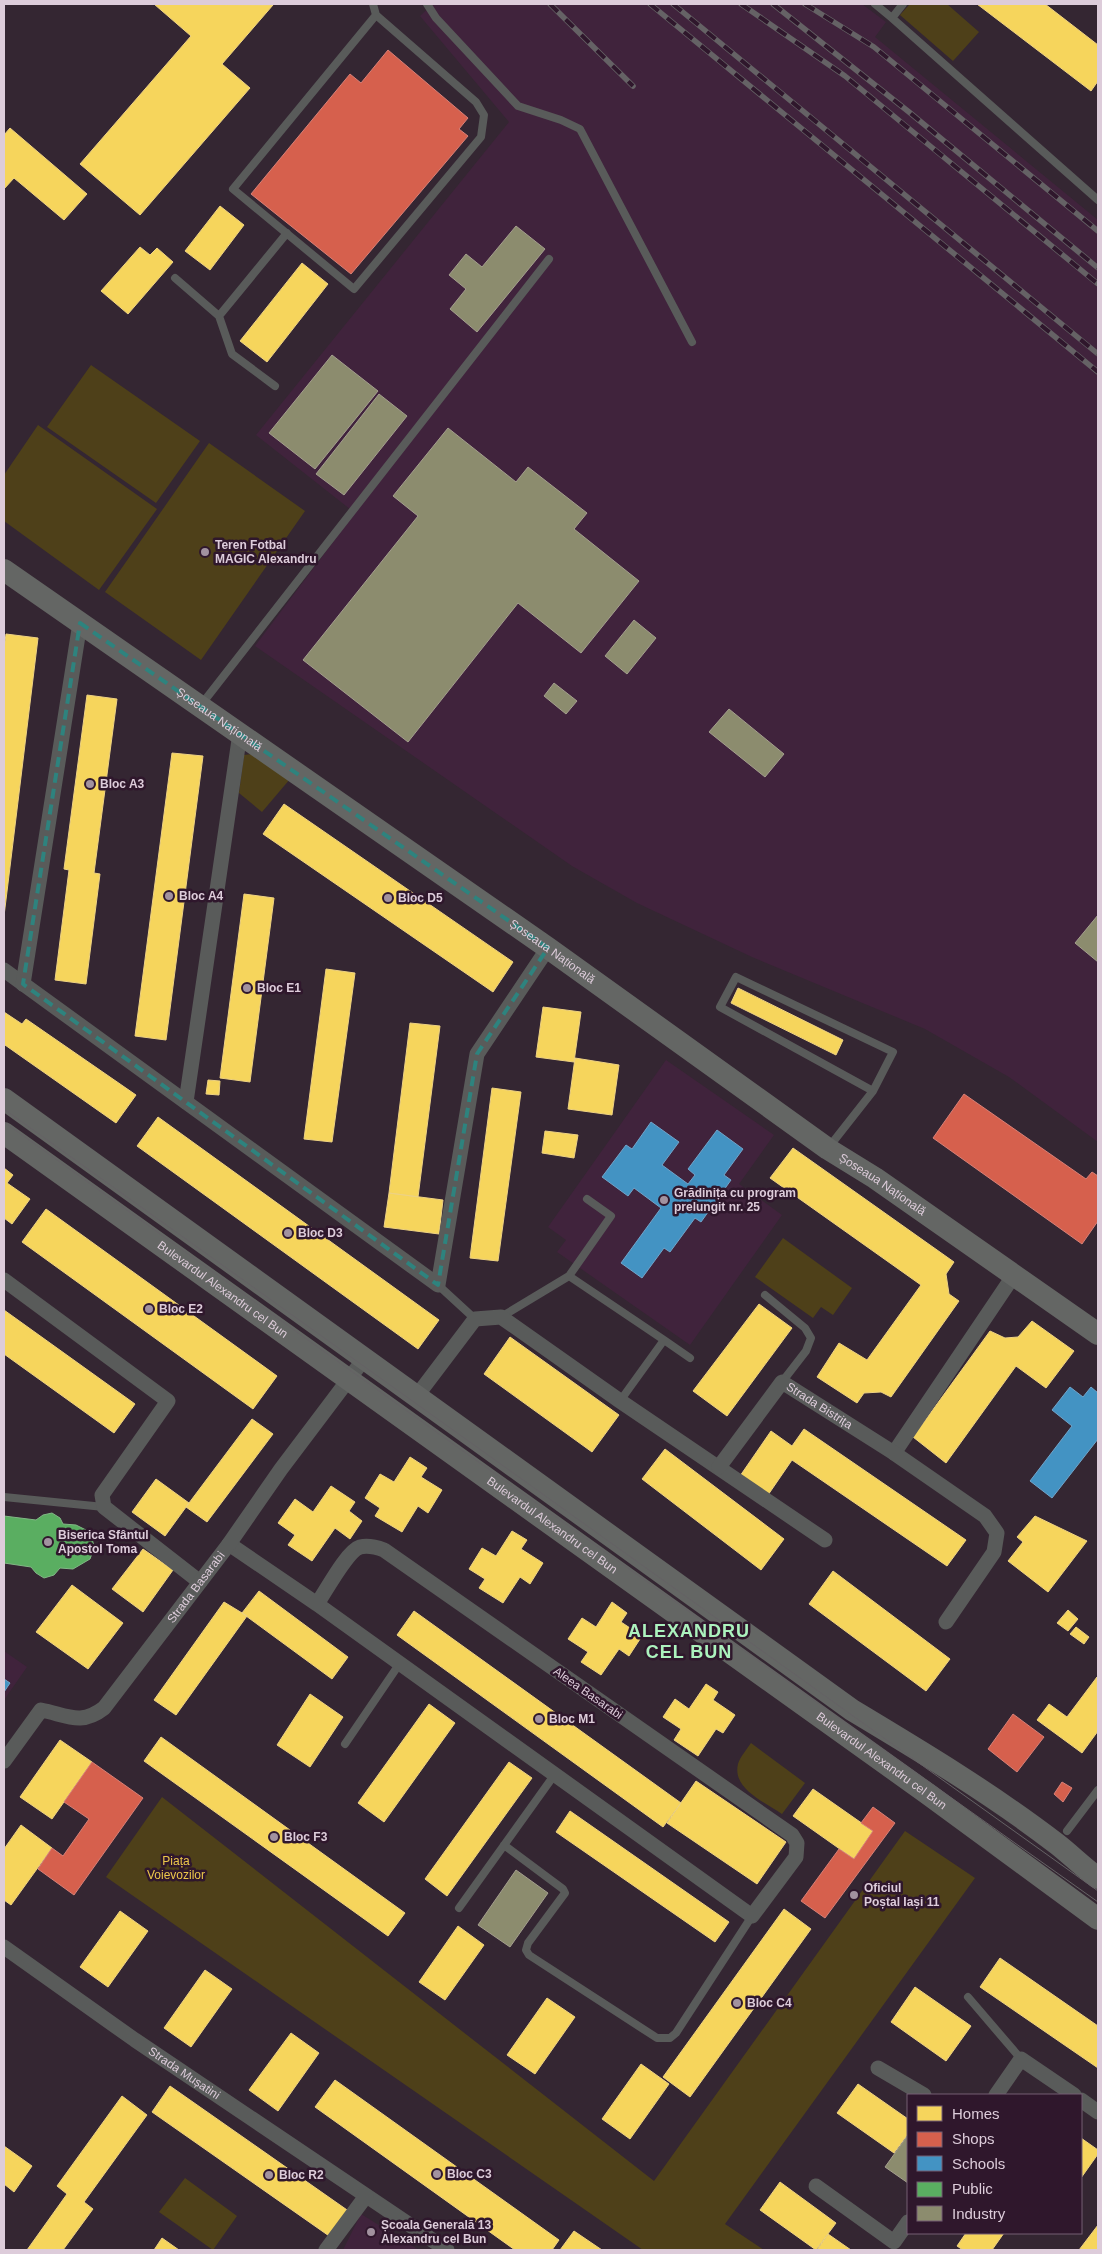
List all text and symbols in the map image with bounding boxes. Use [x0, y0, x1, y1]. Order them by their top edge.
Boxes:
place label: Teren Fotbal MAGIC Alexandru [215, 538, 317, 566]
marker: Teren Fotbal MAGIC Alexandru [199, 546, 211, 558]
street label: Șoseaua Națională [173, 685, 265, 754]
place label: Bloc A3 [100, 777, 145, 791]
marker: Bloc A3 [84, 778, 96, 790]
place label: Bloc A4 [179, 889, 224, 903]
marker: Bloc A4 [163, 890, 175, 902]
place label: Bloc D5 [398, 891, 443, 905]
marker: Bloc D5 [382, 892, 394, 904]
street label: Șoseaua Națională [507, 916, 598, 987]
place label: Bloc E1 [257, 981, 301, 995]
marker: Bloc E1 [241, 982, 253, 994]
street label: Șoseaua Națională [836, 1150, 929, 1219]
place label: Grădinița cu program prelungit nr. 25 [674, 1186, 796, 1214]
marker: Grădinița cu program prelungit nr. 25 [658, 1194, 670, 1206]
place label: Bloc D3 [298, 1226, 343, 1240]
marker: Bloc D3 [282, 1227, 294, 1239]
street label: Bulevardul Alexandru cel Bun [155, 1238, 291, 1341]
place label: Bloc E2 [159, 1302, 203, 1316]
marker: Bloc E2 [143, 1303, 155, 1315]
street label: Strada Bistrița [784, 1380, 855, 1432]
street label: Bulevardul Alexandru cel Bun [484, 1474, 620, 1577]
place label: Biserica Sfântul Apostol Toma [58, 1528, 149, 1556]
marker: Biserica Sfântul Apostol Toma [42, 1536, 54, 1548]
street label: Strada Basarabi [164, 1549, 228, 1626]
district label: ALEXANDRU CEL BUN [628, 1621, 750, 1662]
street label: Aleea Basarabi [551, 1664, 625, 1722]
street label: Bulevardul Alexandru cel Bun [814, 1709, 949, 1812]
place label: Bloc M1 [549, 1712, 595, 1726]
marker: Bloc M1 [533, 1713, 545, 1725]
place label: Bloc F3 [284, 1830, 328, 1844]
marker: Bloc F3 [268, 1831, 280, 1843]
park label: Piața Voievozilor [147, 1854, 205, 1882]
place label: Oficiul Poștal Iași 11 [864, 1881, 940, 1909]
marker: Oficiul Poștal Iași 11 [848, 1889, 860, 1901]
place label: Bloc C4 [747, 1996, 792, 2010]
marker: Bloc C4 [731, 1997, 743, 2009]
street label: Strada Mușatini [146, 2044, 223, 2102]
legend [907, 2094, 1082, 2234]
text: Homes [952, 2105, 1000, 2122]
text: Shops [952, 2130, 995, 2147]
text: Schools [952, 2155, 1005, 2172]
place label: Bloc C3 [447, 2167, 492, 2181]
place label: Bloc R2 [279, 2168, 324, 2182]
marker: Bloc C3 [431, 2168, 443, 2180]
marker: Bloc R2 [263, 2169, 275, 2181]
text: Public [952, 2180, 993, 2197]
text: Industry [952, 2205, 1006, 2222]
place label: Școala Generală 13 Alexandru cel Bun [381, 2218, 491, 2246]
marker: Școala Generală 13 Alexandru cel Bun [365, 2226, 377, 2238]

